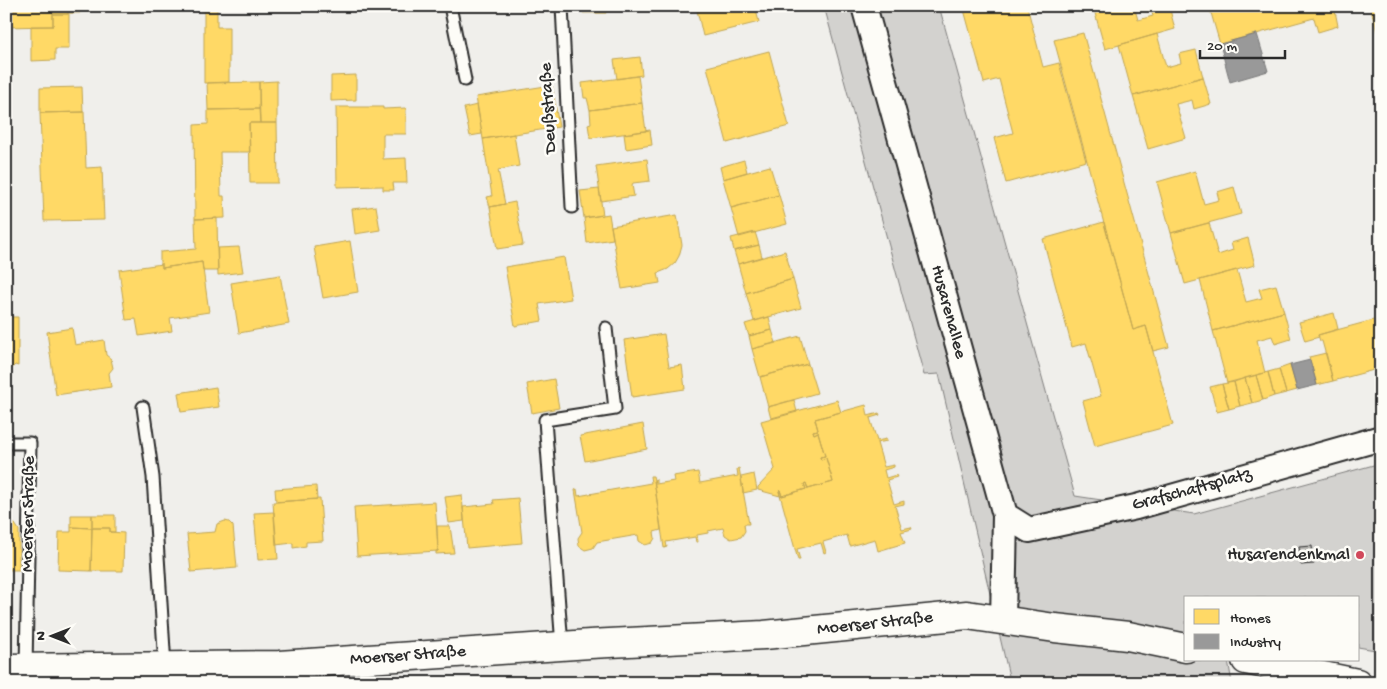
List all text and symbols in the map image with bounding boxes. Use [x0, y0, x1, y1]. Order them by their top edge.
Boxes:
scale bar [1200, 28, 1284, 60]
text: 20 m [1207, 38, 1237, 56]
street label: Deußstraße [536, 61, 562, 155]
street label: Husarenallee [925, 263, 971, 362]
street label: Moerser Straße [17, 455, 41, 572]
street label: Grafschaftsplatz [1130, 464, 1255, 516]
place label: Husarendenkmal [1227, 545, 1350, 566]
marker: Husarendenkmal [1354, 549, 1366, 561]
legend [1184, 596, 1360, 662]
street label: Moerser Straße [816, 607, 935, 641]
text: Homes [1230, 610, 1271, 628]
north arrow [28, 612, 78, 662]
text: N [33, 631, 50, 641]
text: Industry [1230, 634, 1282, 652]
street label: Moerser Straße [349, 641, 467, 671]

